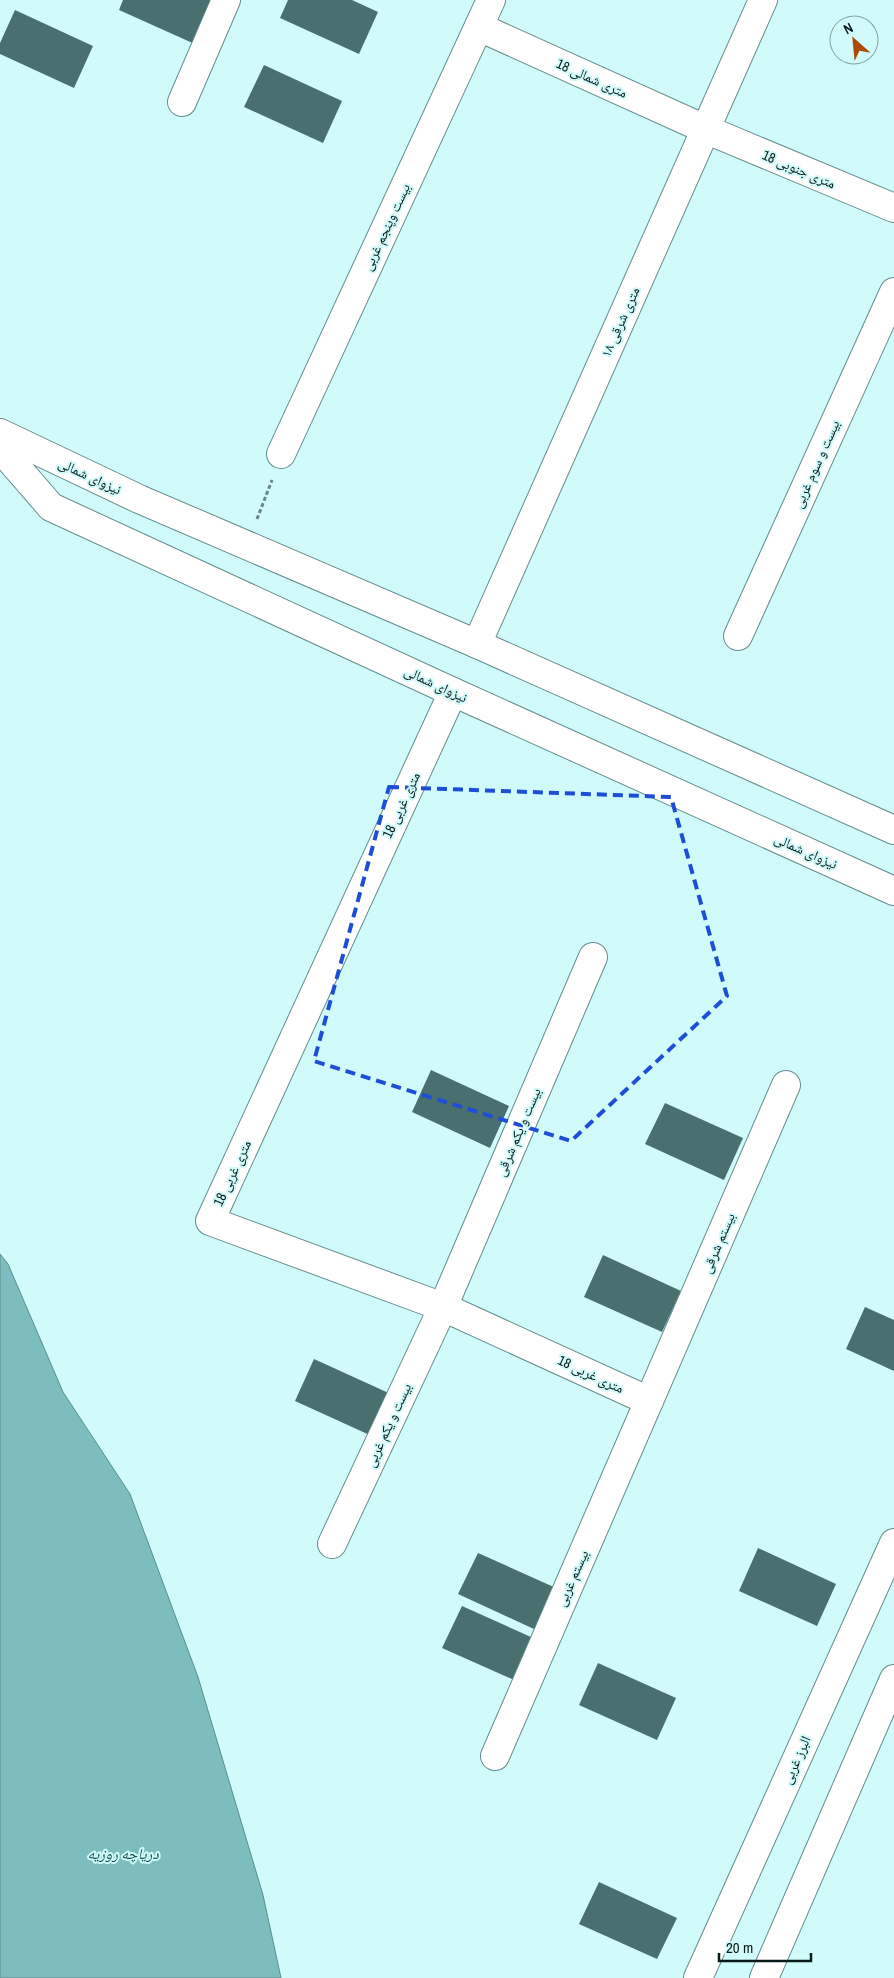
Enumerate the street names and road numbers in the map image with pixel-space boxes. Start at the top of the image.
street label: 18 متری شمالی [554,54,630,102]
street label: 18 متری جنوبی [760,145,838,193]
street label: بیست وپنجم غربی [358,180,415,274]
street label: ۱۸ متری شرقی [597,284,643,360]
street label: بیست و سوم غربی [789,417,844,511]
street label: نیزوای شمالی [56,454,124,498]
street label: نیزوای شمالی [402,662,470,706]
street label: 18 متری غربی [378,769,424,841]
street label: نیزوای شمالی [772,829,841,873]
street label: بیست و یکم شرقی [491,1085,546,1180]
street label: 18 متری غربی [209,1137,255,1209]
street label: بیستم شرقی [697,1210,740,1276]
street label: 18 متری غربی [555,1351,627,1397]
street label: بیست و یکم غربی [361,1380,416,1470]
street label: بیستم غربی [552,1547,593,1609]
street label: البرز غربی [777,1733,815,1787]

